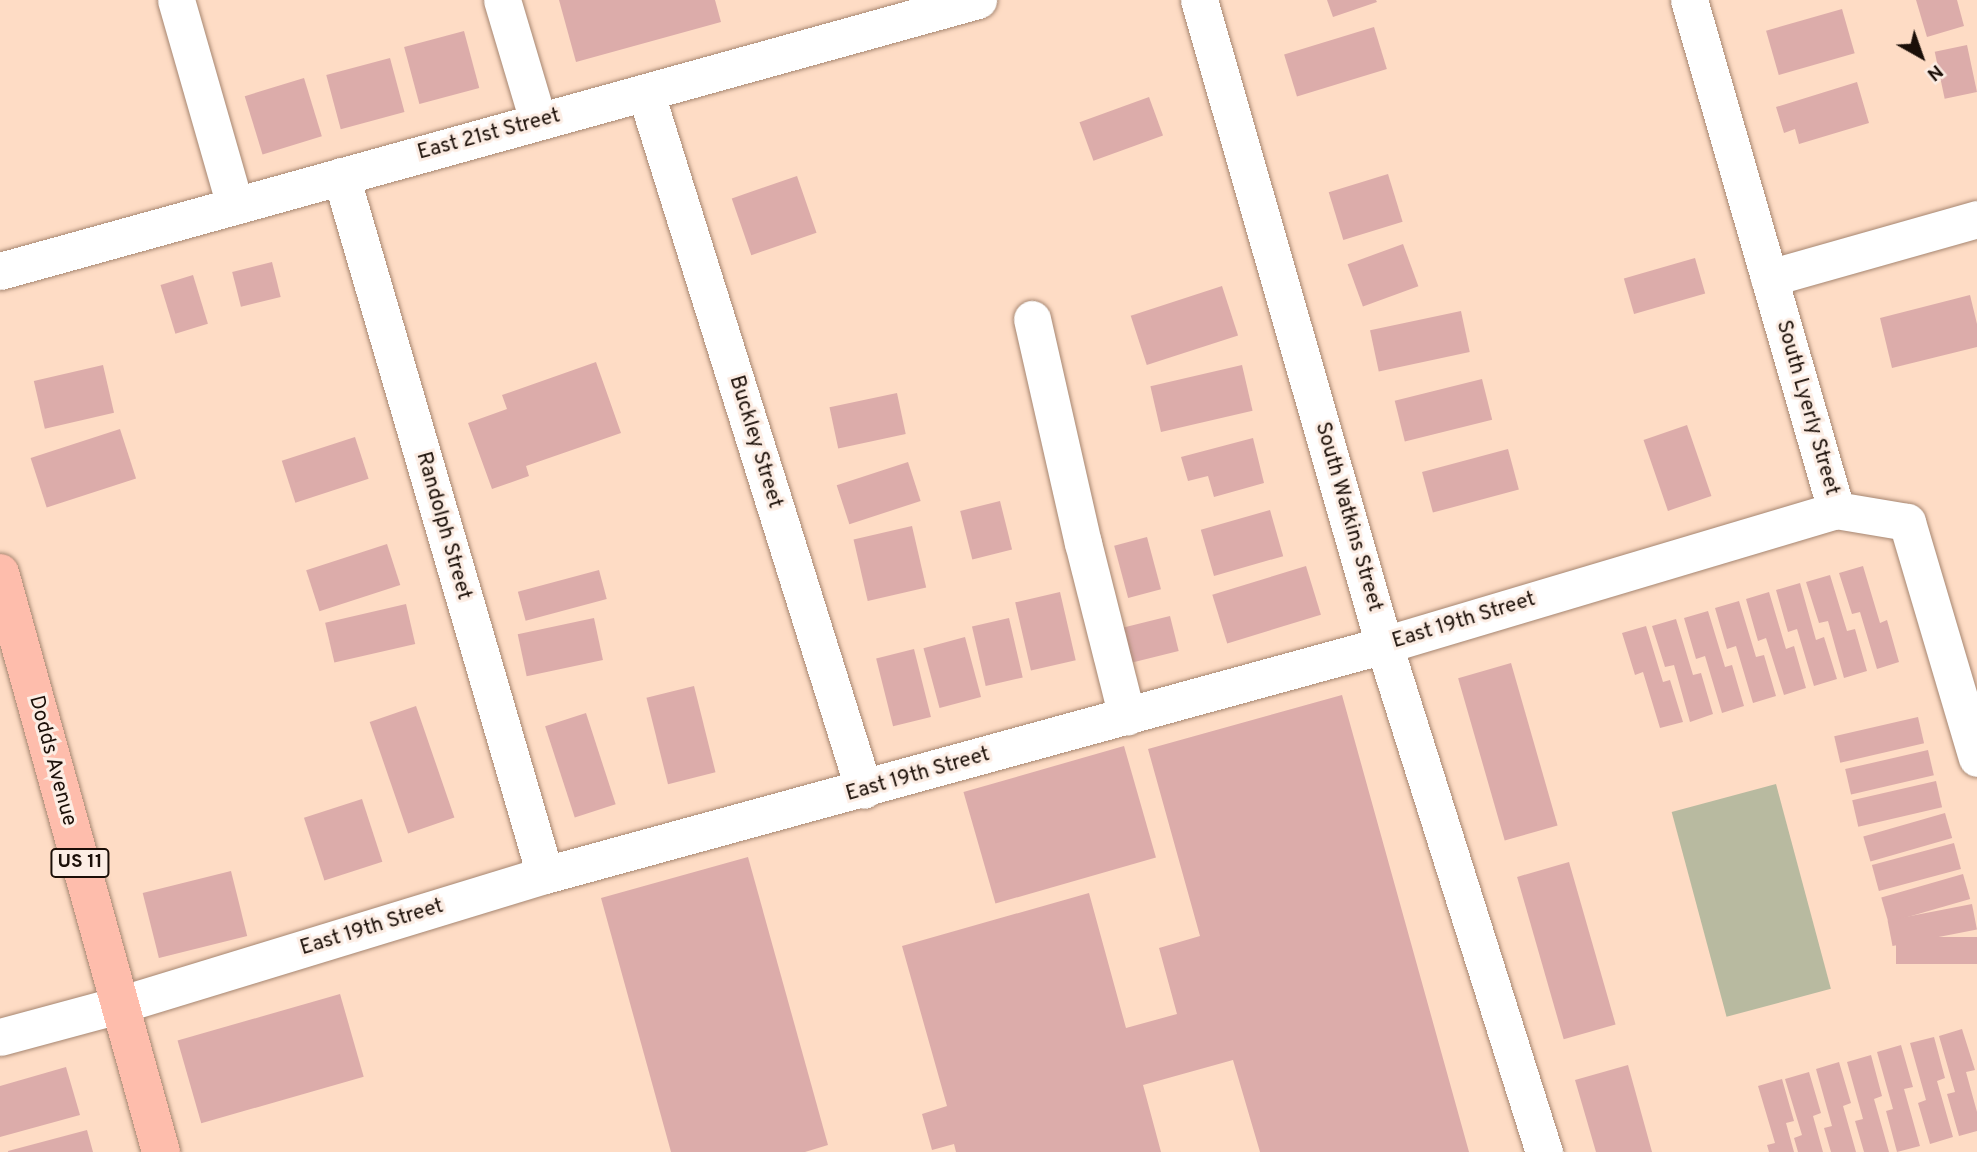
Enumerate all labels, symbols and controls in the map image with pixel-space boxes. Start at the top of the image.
north arrow [1886,21,1956,91]
text: N [1922,59,1947,86]
street label: East 21st Street [415,104,563,166]
street label: South Lyerly Street [1770,318,1844,498]
street label: Buckley Street [723,373,787,511]
street label: South Watkins Street [1309,419,1387,615]
street label: Randolph Street [410,449,476,603]
street label: East 19th Street [1389,587,1539,655]
street label: Dodds Avenue [22,693,82,829]
street label: East 19th Street [843,742,993,808]
road number: US 11 [50,848,110,878]
street label: East 19th Street [297,894,447,962]

